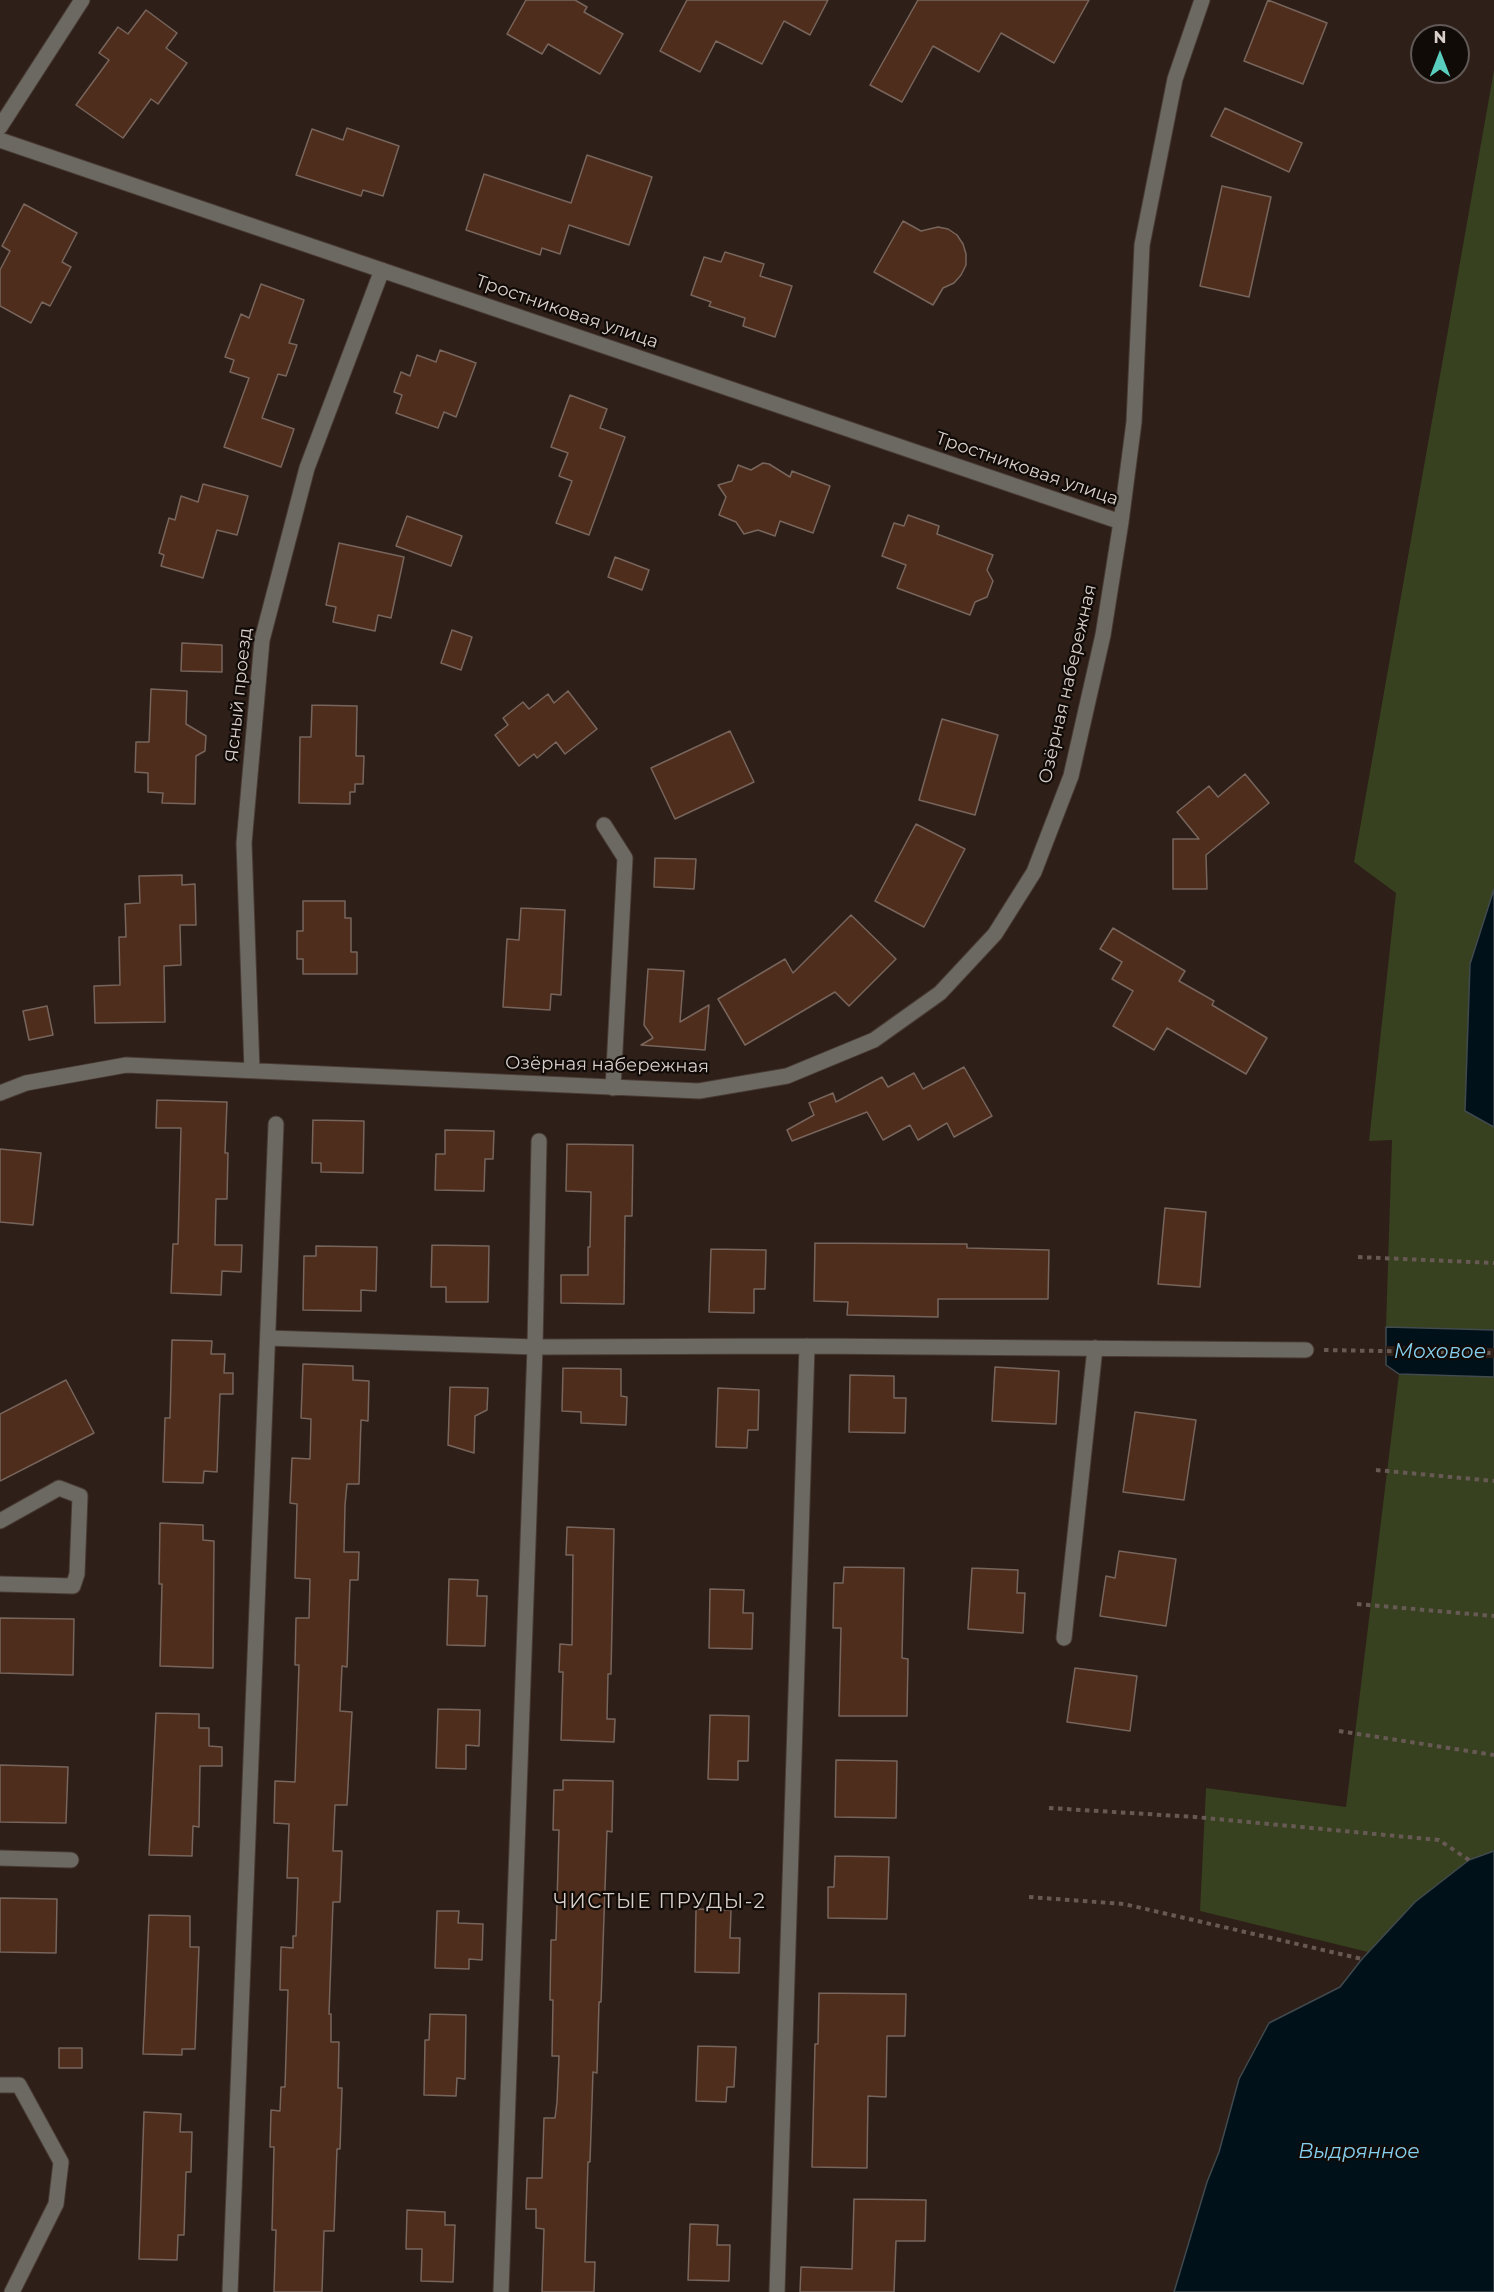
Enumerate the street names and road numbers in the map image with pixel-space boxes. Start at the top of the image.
street label: Тростниковая улица [473,271,661,353]
street label: Тростниковая улица [933,428,1121,510]
street label: Озёрная набережная [1035,582,1101,786]
street label: Ясный проезд [221,627,257,763]
street label: Озёрная набережная [505,1052,709,1078]

